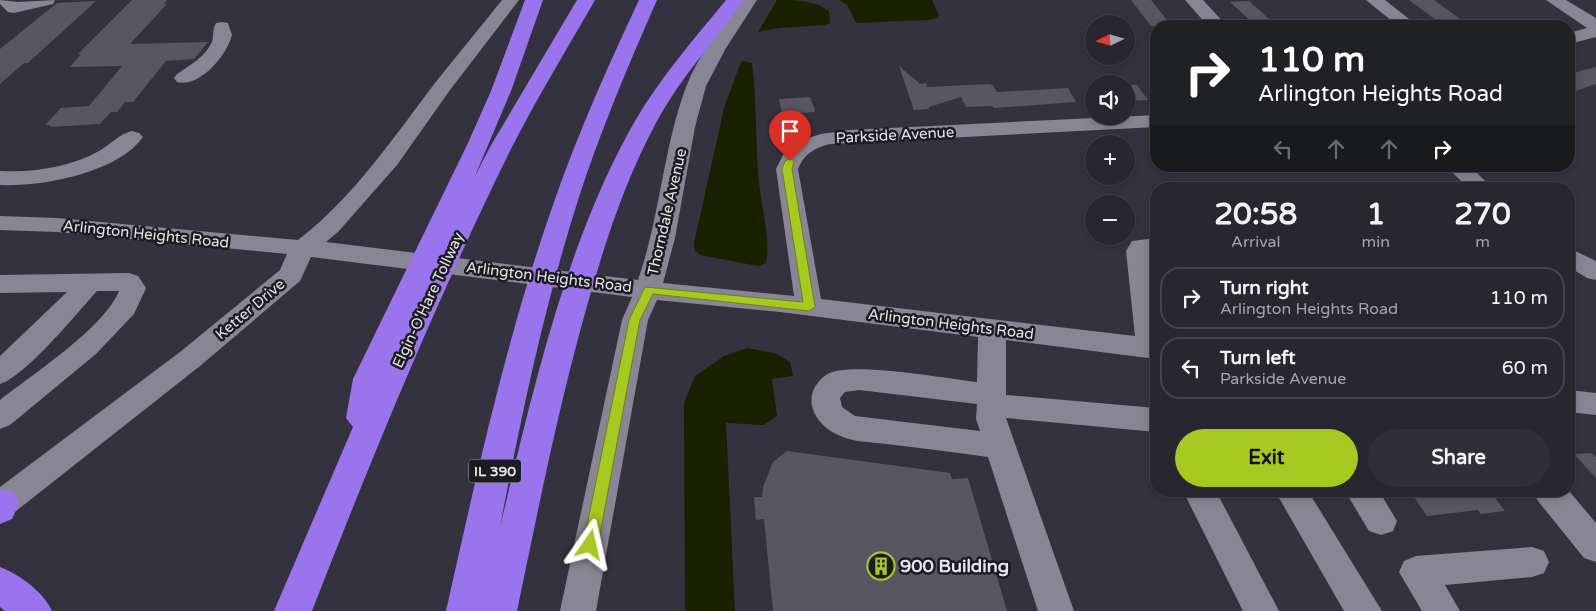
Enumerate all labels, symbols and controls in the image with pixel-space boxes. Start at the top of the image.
north arrow [1085,15,1135,65]
map controls [1085,15,1135,245]
text: 110 m [1258,39,1365,81]
icon: right [1175,40,1240,105]
button: sound [1085,75,1135,125]
text: Arlington Heights Road [1258,81,1503,107]
pin [769,110,811,161]
icon: arrive [776,117,804,145]
street label: Parkside Avenue [835,123,955,147]
button: + [1085,135,1135,185]
icon: left [1269,135,1297,163]
icon: ahead [1322,135,1350,163]
icon: ahead [1375,135,1403,163]
icon: right [1428,135,1456,163]
street label: Thorndale Avenue [644,147,690,277]
button: − [1085,195,1135,245]
text: 20:58 [1214,196,1297,233]
text: 1 [1366,196,1385,233]
text: 270 [1454,196,1511,233]
street label: Arlington Heights Road [62,216,230,252]
street label: Elgin-O'Hare Tollway [389,229,467,371]
text: Arrival [1231,232,1281,252]
text: min [1362,232,1390,252]
text: m [1475,232,1490,252]
street label: Arlington Heights Road [465,258,633,296]
street label: Ketter Drive [212,275,288,343]
text: Turn right [1220,277,1308,299]
icon: right [1177,284,1205,312]
text: 110 m [1490,287,1548,309]
text: Arlington Heights Road [1220,299,1398,319]
street label: Arlington Heights Road [867,305,1035,343]
text: Turn left [1220,347,1296,369]
icon: left [1177,354,1205,382]
text: 60 m [1502,357,1548,379]
text: Parkside Avenue [1220,369,1346,389]
button: Exit [1175,429,1358,487]
button: Share [1368,429,1550,487]
road number: IL 390 [469,460,521,482]
position arrow [563,518,615,570]
building icon: 900 Building [866,551,896,581]
place label: 900 Building [900,555,1009,577]

